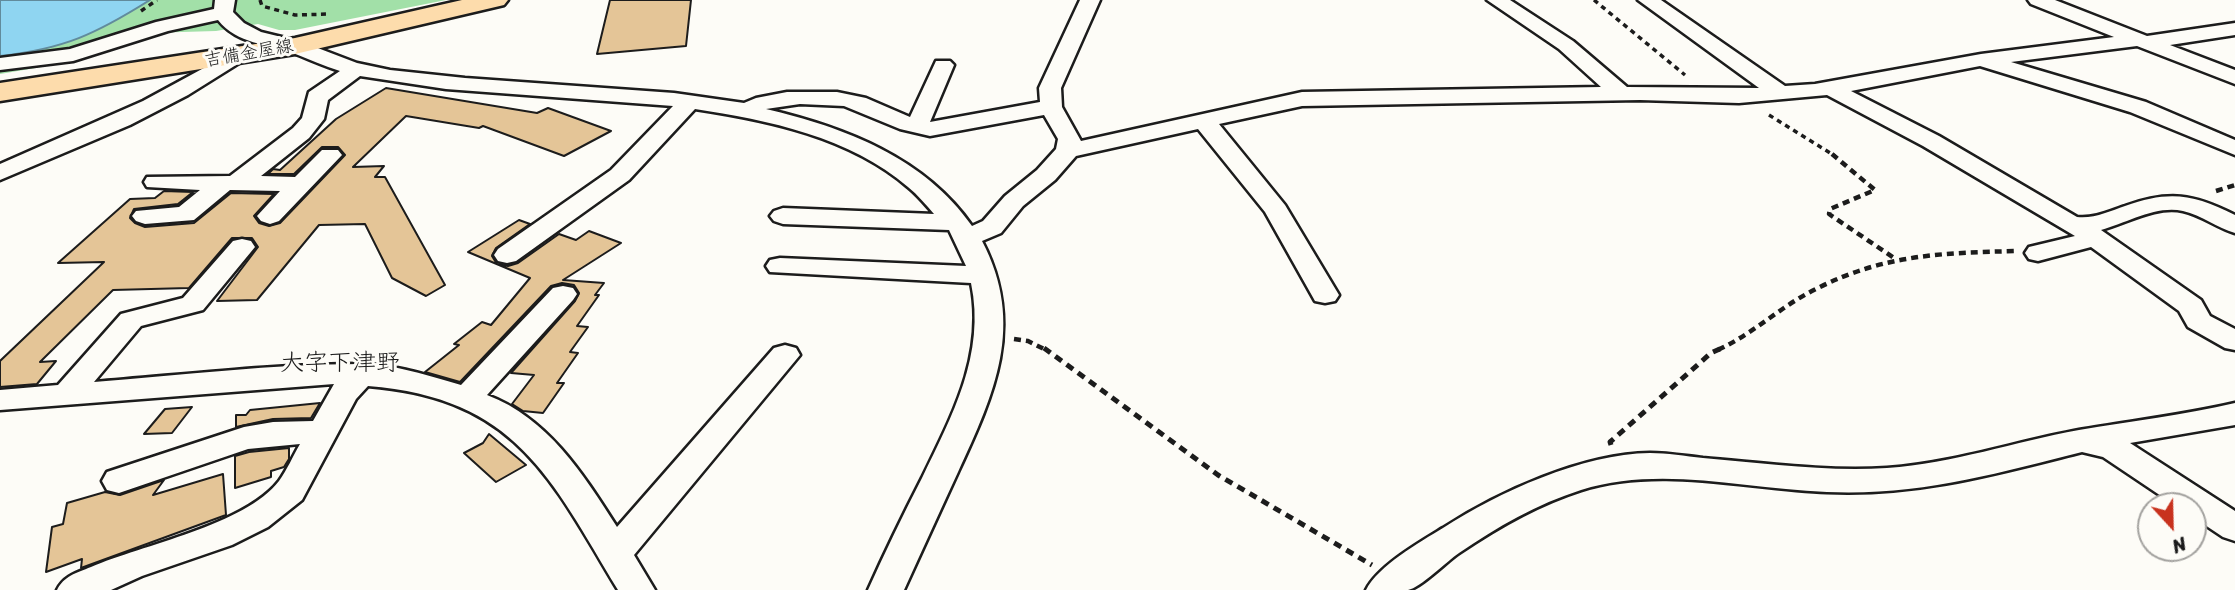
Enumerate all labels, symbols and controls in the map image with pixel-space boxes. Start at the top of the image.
street label: 吉備金屋線 [203,36,295,72]
district label: 大字下津野 [280,350,400,378]
north arrow [2137,492,2207,562]
text: N [2167,527,2192,563]

